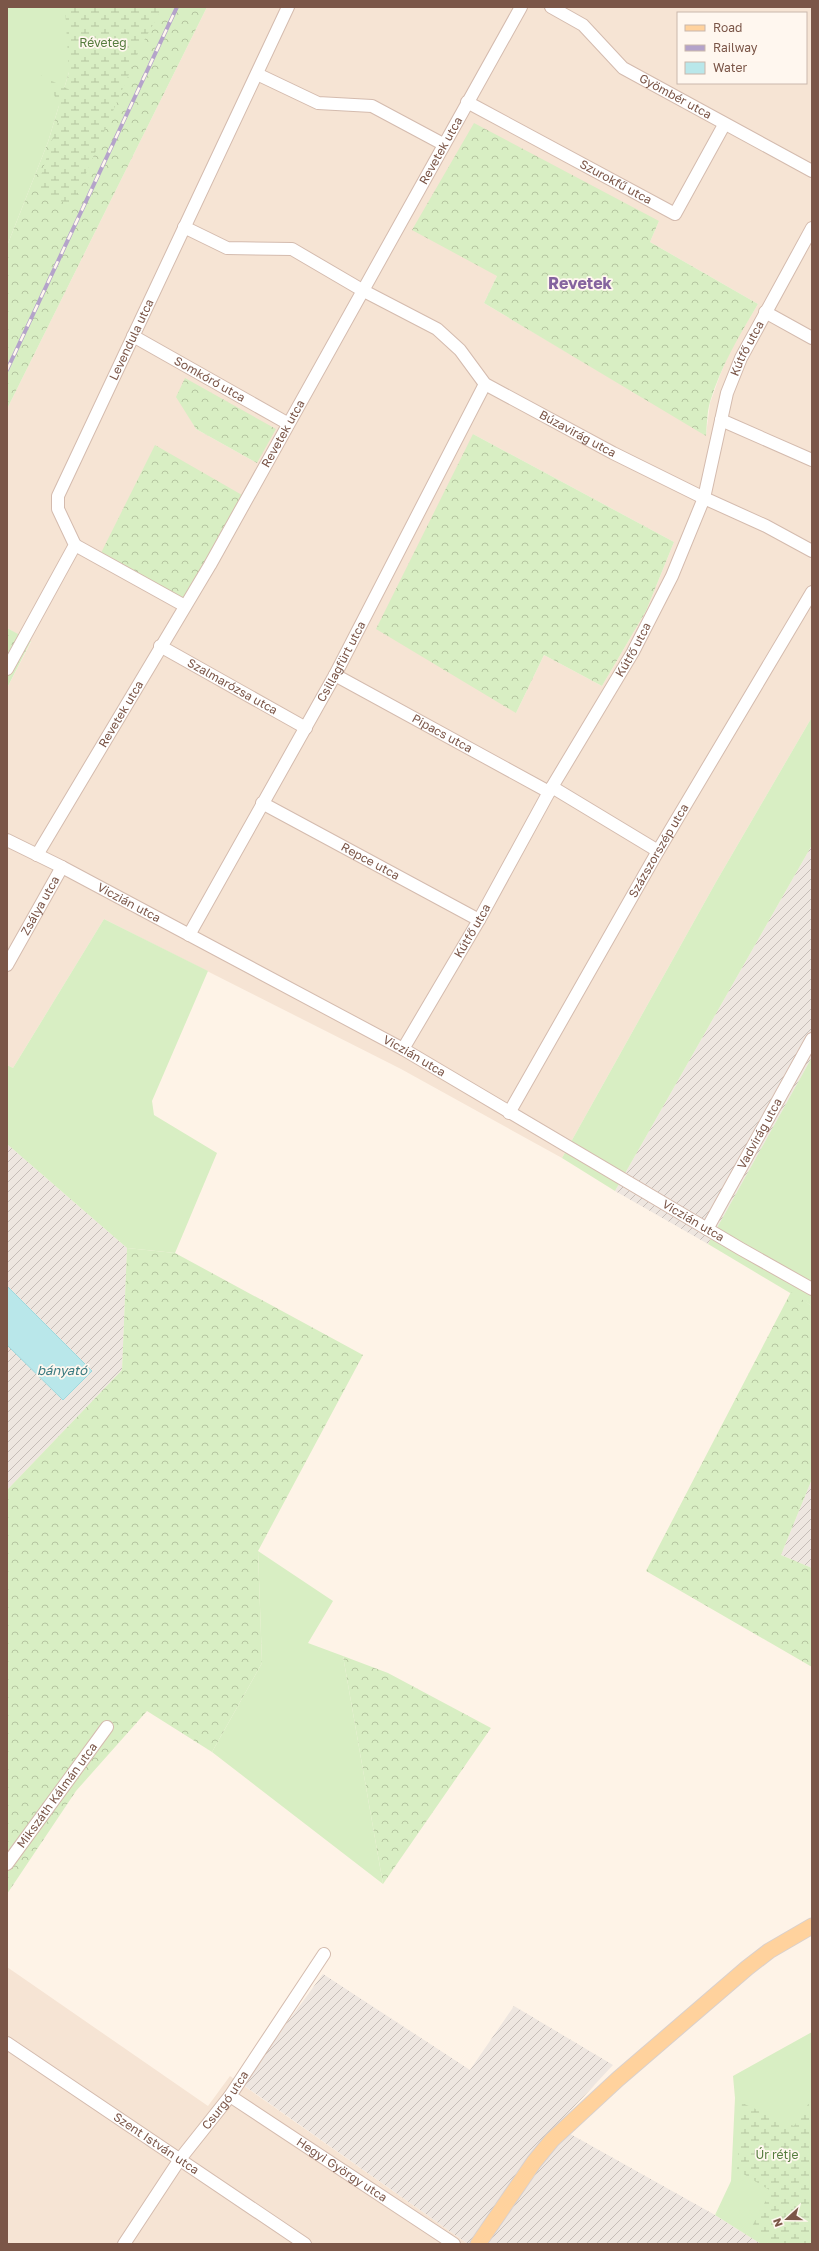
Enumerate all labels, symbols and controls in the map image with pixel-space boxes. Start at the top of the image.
legend [677,12,807,84]
text: Road [713,20,742,35]
park label: Réveteg [79,35,127,50]
text: Railway [713,40,758,55]
text: Water [713,60,747,75]
street label: Gyömbér utca [637,70,714,122]
street label: Revetek utca [416,114,465,187]
street label: Szurokfű utca [577,156,655,207]
district label: Revetek [548,273,613,293]
street label: Levendula utca [106,296,157,382]
street label: Kútfő utca [727,318,767,378]
street label: Somkóró utca [172,353,248,405]
street label: Revetek utca [258,397,308,470]
street label: Búzavirág utca [537,407,619,460]
street label: Csillagfürt utca [313,618,368,705]
street label: Kútfő utca [612,620,654,680]
street label: Szalmarózsa utca [185,655,280,718]
street label: Revetek utca [95,678,146,750]
street label: Pipacs utca [409,711,475,756]
street label: Százszorszép utca [625,801,691,900]
street label: Repce utca [339,839,402,883]
street label: Zsálya utca [17,873,62,938]
street label: Viczián utca [95,879,163,925]
street label: Kútfő utca [450,901,493,960]
street label: Viczián utca [381,1032,448,1080]
street label: Vadvirág utca [734,1095,785,1171]
street label: Viczián utca [660,1196,727,1245]
water label: bányató [37,1362,88,1378]
street label: Mikszáth Kálmán utca [13,1739,100,1851]
street label: Csurgó utca [198,2068,252,2132]
street label: Szent István utca [111,2109,202,2177]
street label: Hegyi György utca [294,2134,390,2205]
park label: Úr rétje [756,2147,799,2162]
north arrow [767,2199,807,2239]
text: N [770,2217,785,2229]

